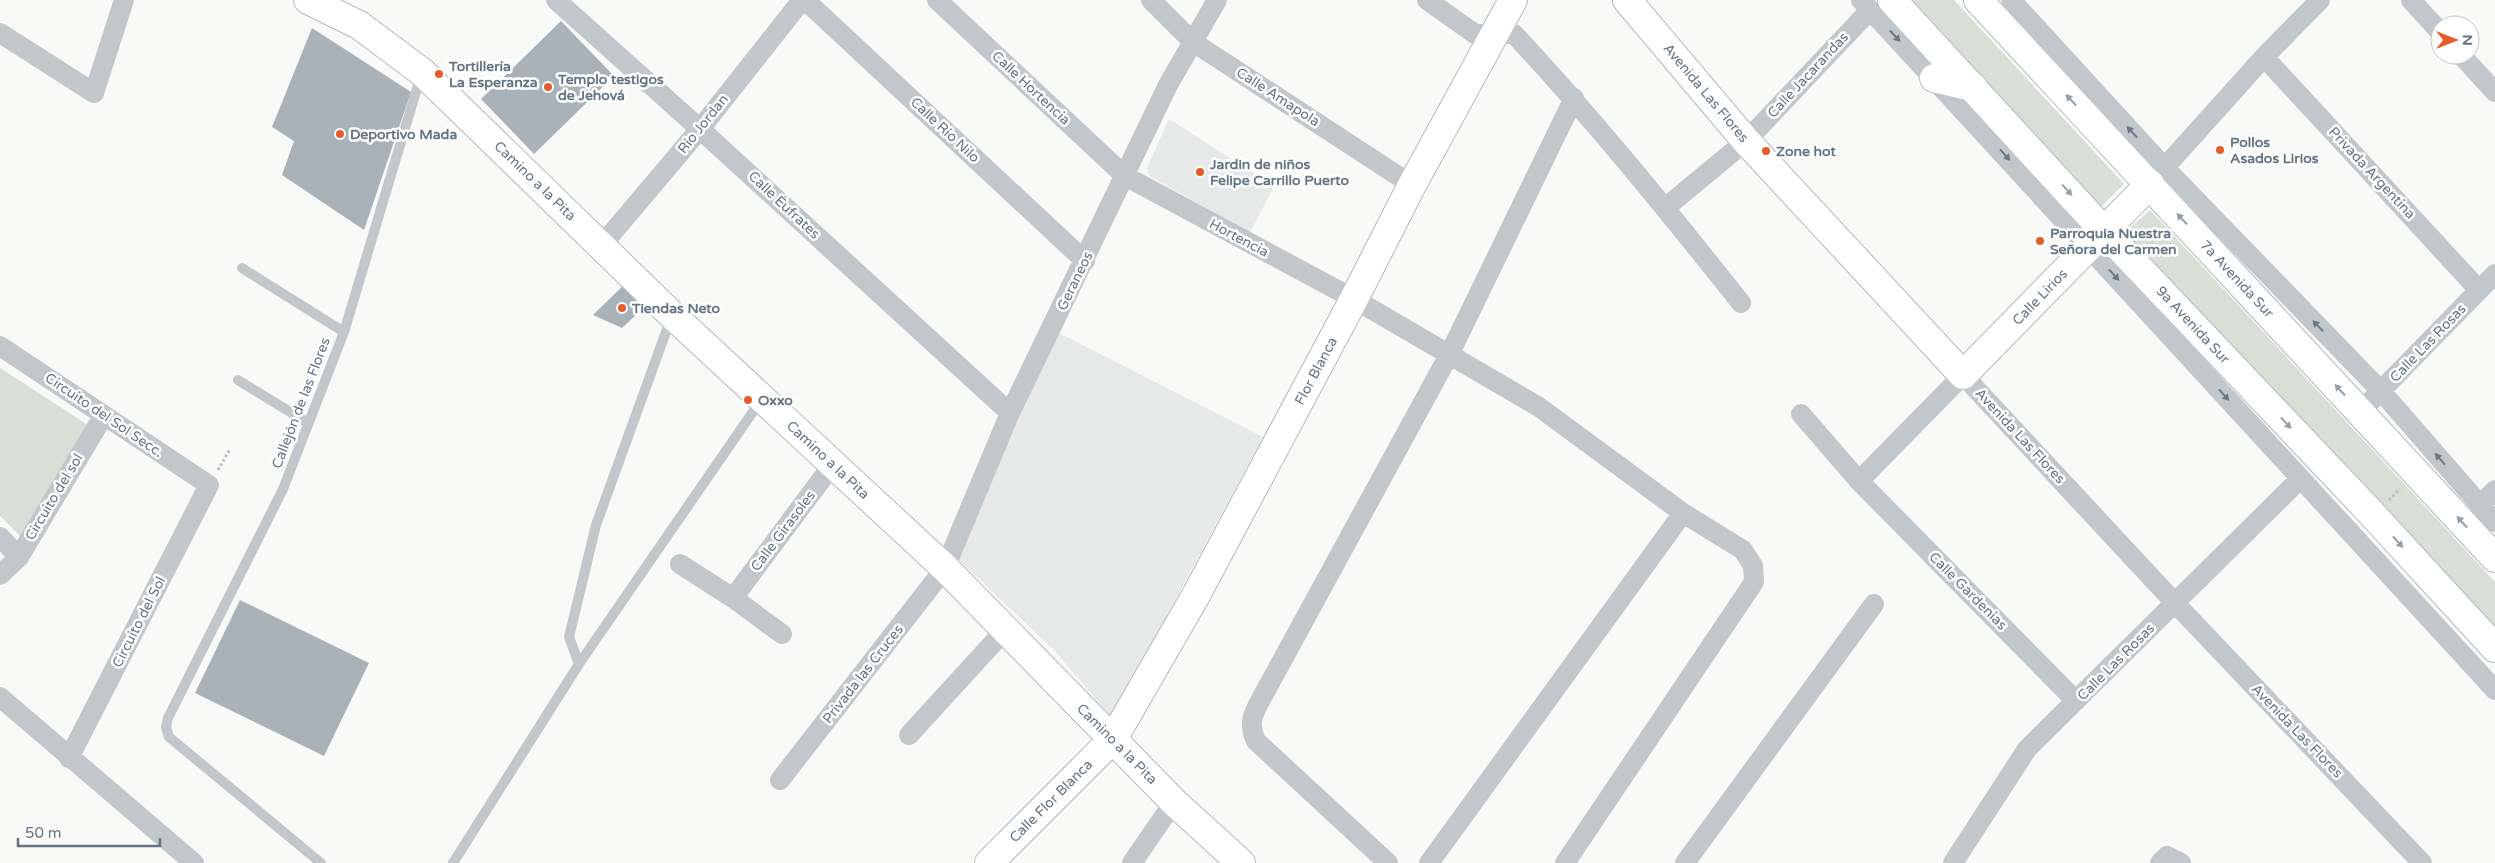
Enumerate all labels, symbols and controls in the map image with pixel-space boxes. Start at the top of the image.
north arrow [2430,15,2480,65]
street label: Calle Jacarandas [1764,28,1852,121]
one-way arrow [1889,29,1900,42]
text: N [2459,34,2476,46]
street label: Avenida Las Flores [1660,40,1753,146]
street label: Calle Hortencia [988,47,1074,129]
place label: Tortillería La Esperanza [448,58,538,91]
street label: Calle Amapola [1233,64,1323,130]
marker: Tortillería La Esperanza [433,68,445,80]
place label: Templo testigos de Jehová [557,71,664,104]
marker: Templo testigos de Jehová [542,81,554,93]
street label: Río Jordan [674,91,732,157]
street label: Calle Río Nilo [907,94,983,166]
one-way arrow [2065,94,2077,106]
street label: Privada Argentina [2325,123,2419,223]
place label: Deportivo Mada [350,126,457,143]
one-way arrow [2126,126,2138,138]
marker: Deportivo Mada [334,128,346,140]
place label: Pollos Asados Lirios [2230,134,2319,167]
street label: Camino a la Pita [491,138,579,224]
place label: Zone hot [1776,143,1837,160]
marker: Pollos Asados Lirios [2214,144,2226,156]
marker: Zone hot [1760,145,1772,157]
one-way arrow [1999,149,2010,162]
place label: Jardin de niños Felipe Carrillo Puerto [1209,156,1350,189]
marker: Jardin de niños Felipe Carrillo Puerto [1194,166,1206,178]
street label: Calle Éufrates [745,168,824,243]
one-way arrow [2061,184,2073,196]
one-way arrow [2176,213,2188,225]
street label: Hortencia [1206,215,1272,261]
place label: Parroquia Nuestra Señora del Carmen [2050,225,2177,258]
marker: Parroquia Nuestra Señora del Carmen [2034,235,2046,247]
street label: 7a Avenida Sur [2197,237,2278,322]
street label: Geraneos [1053,249,1097,313]
street label: Calle Lirios [2009,265,2071,329]
one-way arrow [2108,269,2120,281]
street label: 9a Avenida Sur [2153,283,2234,368]
place label: Tiendas Neto [631,300,721,317]
street label: Calle Las Rosas [2386,300,2470,386]
marker: Tiendas Neto [616,302,628,314]
one-way arrow [2312,320,2324,332]
street label: Flor Blanca [1291,334,1341,408]
street label: Callejón de las Flores [268,335,334,471]
street label: Circuito del Sol Secc. [42,369,166,461]
one-way arrow [2334,384,2346,396]
street label: Avenida Las Flores [1971,385,2069,487]
one-way arrow [2218,389,2230,401]
place label: Oxxo [758,392,793,409]
marker: Oxxo [742,394,754,406]
street label: Camino a la Pita [783,417,873,503]
one-way arrow [2280,417,2292,429]
street label: Circuito del sol [22,451,86,543]
one-way arrow [2434,453,2446,465]
street label: Calle Girasoles [747,487,819,575]
one-way arrow [2456,517,2468,529]
one-way arrow [2392,535,2403,548]
street label: Calle Gardenias [1926,549,2011,634]
street label: Circuito del Sol [109,574,169,670]
street label: Calle Las Rosas [2074,620,2158,704]
street label: Privada las Cruces [819,621,907,727]
street label: Avenida Las Flores [2248,680,2346,782]
street label: Camino a la Pita [1073,700,1161,788]
street label: Calle Flor Blanca [1006,756,1096,846]
scale bar [18,816,160,848]
text: 50 m [25,824,62,842]

